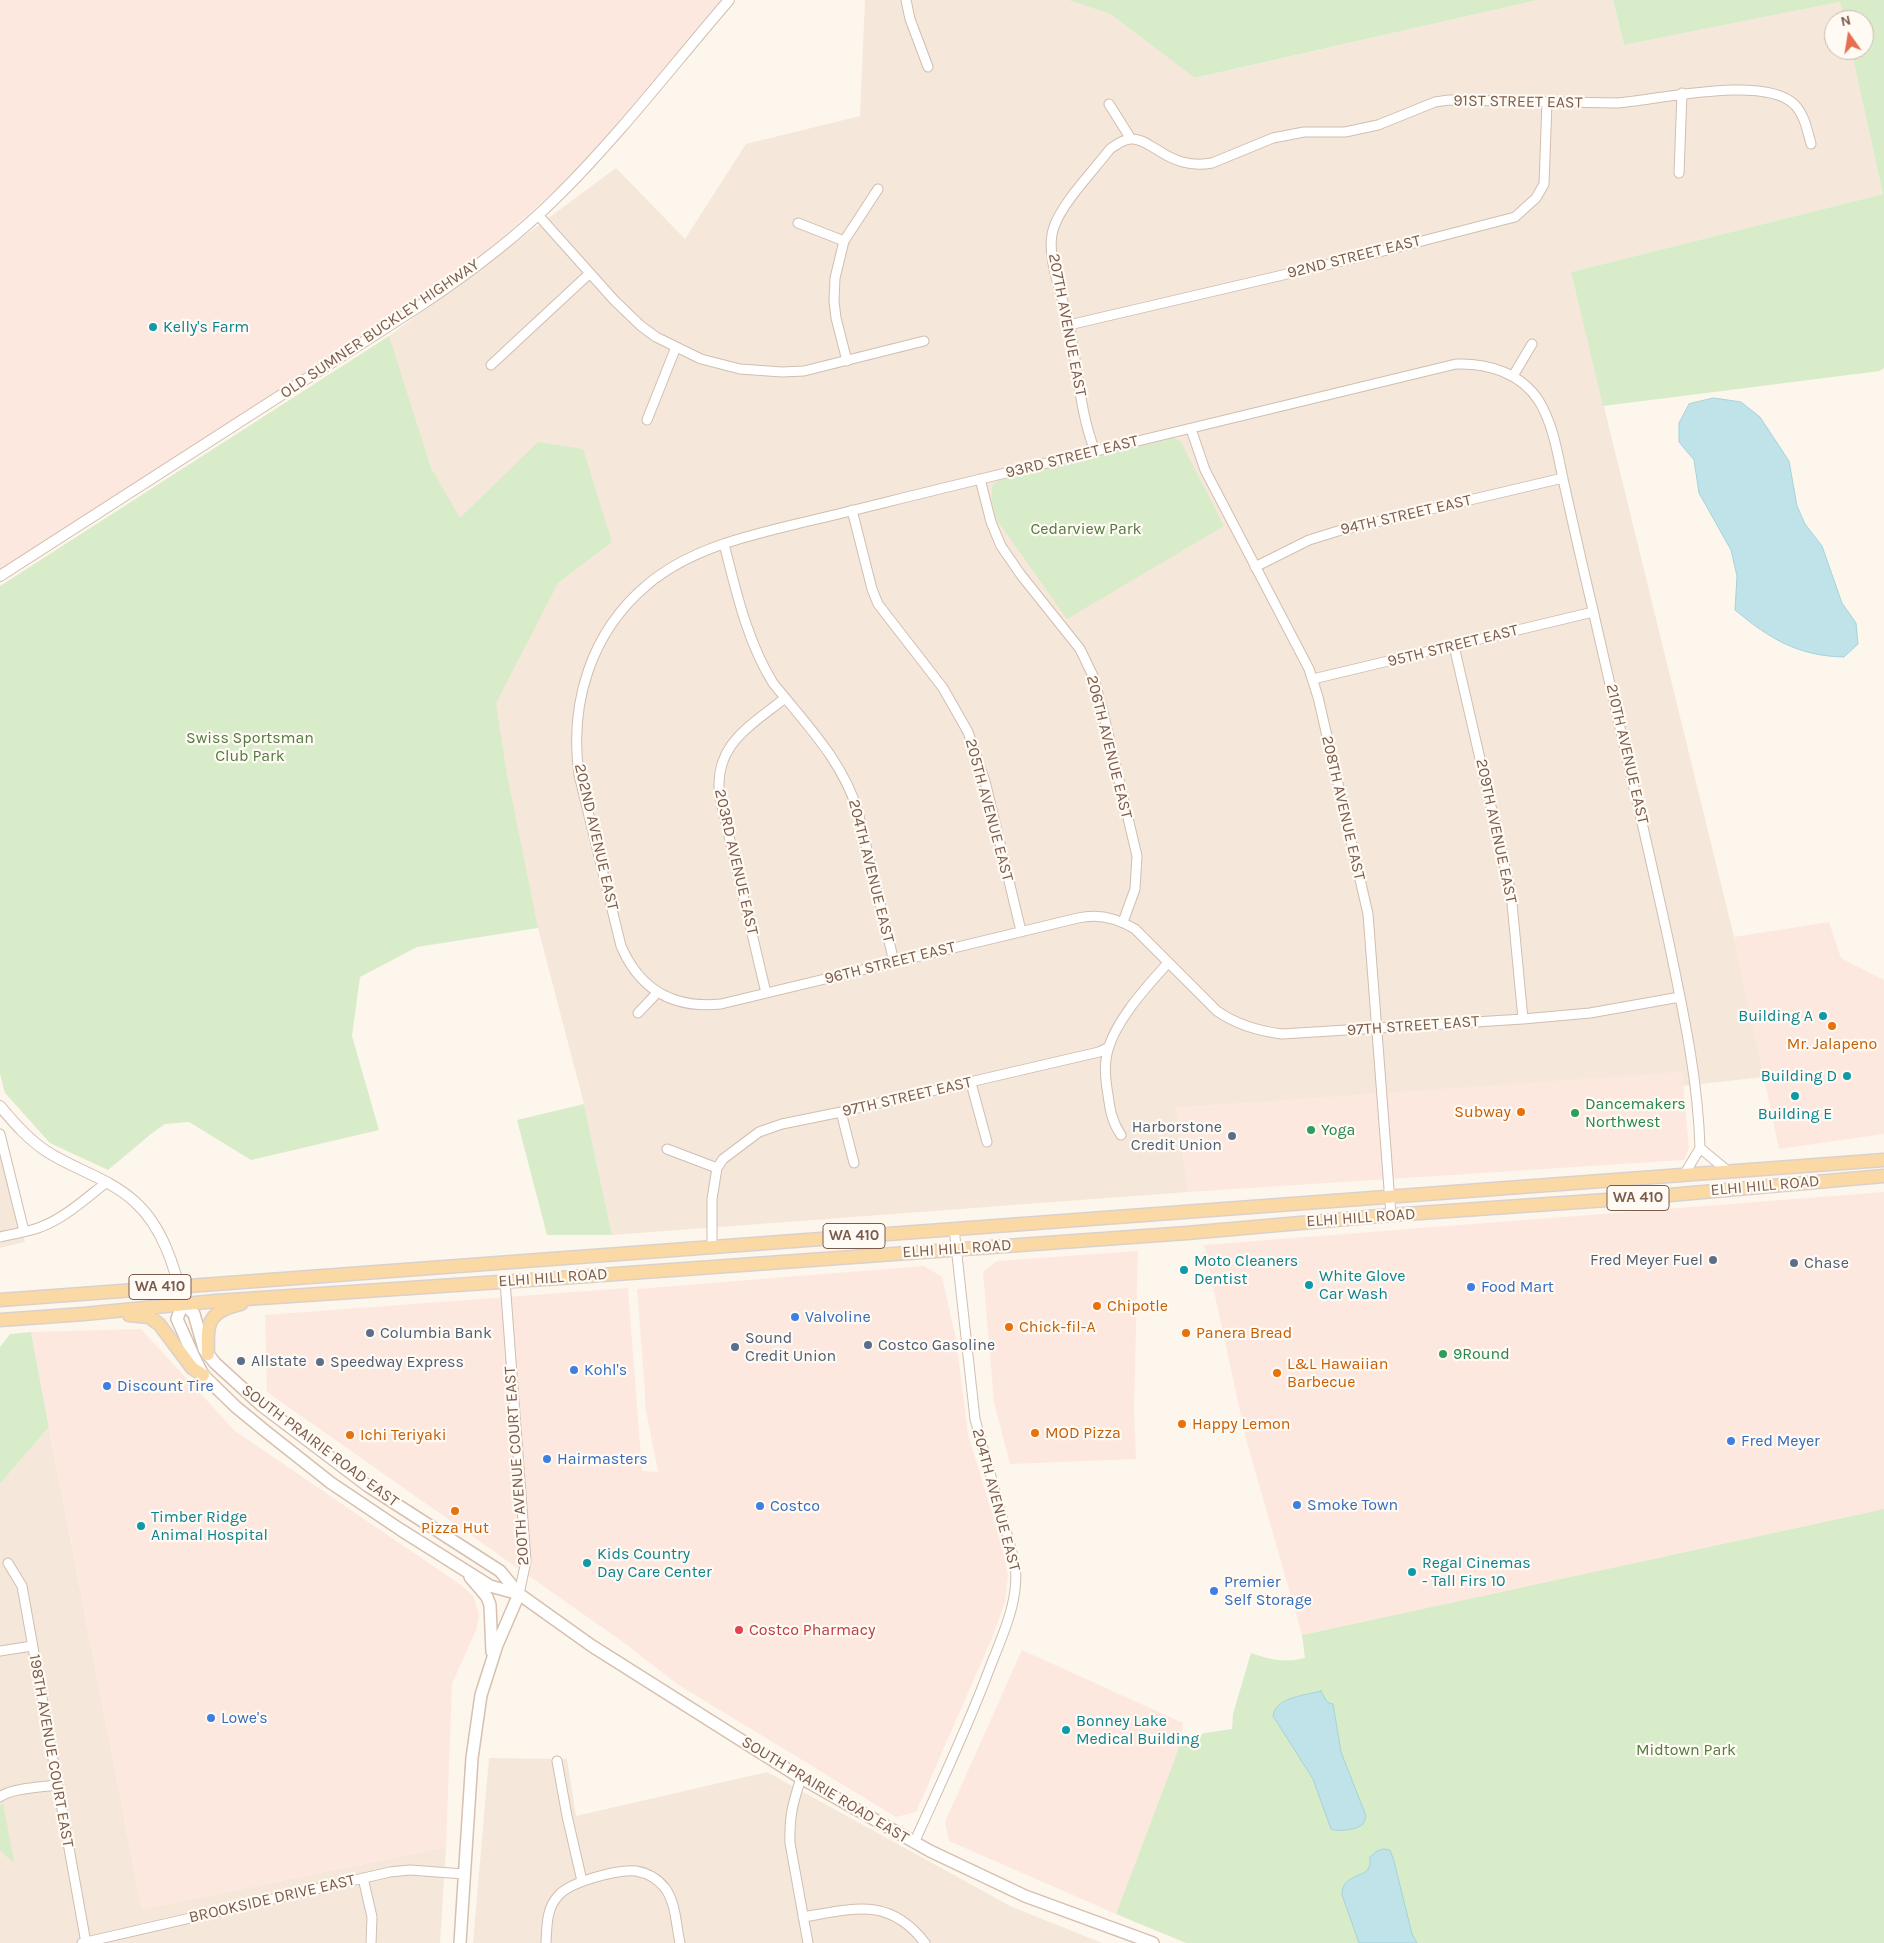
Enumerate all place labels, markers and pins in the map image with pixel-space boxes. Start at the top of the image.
place label: Kelly's Farm [163,317,249,337]
marker: Kelly's Farm [147,321,159,333]
place label: Building A [1738,1006,1813,1026]
marker: Building A [1817,1010,1829,1022]
marker: Mr. Jalapeno [1826,1020,1838,1032]
place label: Mr. Jalapeno [1787,1034,1877,1054]
place label: Building D [1761,1066,1837,1086]
marker: Building D [1841,1070,1853,1082]
marker: Building E [1789,1090,1801,1102]
place label: Dancemakers Northwest [1585,1094,1686,1132]
place label: Subway [1454,1102,1511,1122]
place label: Building E [1758,1104,1832,1124]
marker: Subway [1515,1106,1527,1118]
marker: Dancemakers Northwest [1569,1107,1581,1119]
place label: Harborstone Credit Union [1131,1117,1222,1155]
place label: Yoga [1321,1120,1355,1140]
marker: Yoga [1305,1124,1317,1136]
marker: Harborstone Credit Union [1226,1130,1238,1142]
place label: Fred Meyer Fuel [1590,1250,1703,1270]
place label: Moto Cleaners Dentist [1194,1251,1298,1289]
place label: Chase [1804,1253,1849,1273]
marker: Fred Meyer Fuel [1707,1254,1719,1266]
marker: Chase [1788,1257,1800,1269]
marker: Moto Cleaners Dentist [1178,1264,1190,1276]
place label: White Glove Car Wash [1319,1266,1406,1304]
place label: Food Mart [1481,1277,1554,1297]
marker: White Glove Car Wash [1303,1279,1315,1291]
marker: Food Mart [1465,1281,1477,1293]
place label: Chipotle [1107,1296,1168,1316]
marker: Chipotle [1091,1300,1103,1312]
place label: Valvoline [805,1307,871,1327]
marker: Valvoline [789,1311,801,1323]
place label: Chick-fil-A [1019,1317,1096,1337]
marker: Chick-fil-A [1003,1321,1015,1333]
place label: Columbia Bank [380,1323,492,1343]
place label: Panera Bread [1196,1323,1292,1343]
marker: Columbia Bank [364,1327,376,1339]
marker: Panera Bread [1180,1327,1192,1339]
place label: Sound Credit Union [745,1328,836,1366]
place label: Costco Gasoline [878,1335,995,1355]
marker: Costco Gasoline [862,1339,874,1351]
marker: Sound Credit Union [729,1341,741,1353]
place label: 9Round [1453,1344,1510,1364]
marker: 9Round [1437,1348,1449,1360]
place label: Allstate [251,1351,307,1371]
place label: Speedway Express [330,1352,464,1372]
place label: L&L Hawaiian Barbecue [1287,1354,1388,1392]
marker: Allstate [235,1355,247,1367]
marker: Speedway Express [314,1356,326,1368]
place label: Kohl's [584,1360,627,1380]
marker: Kohl's [568,1364,580,1376]
marker: L&L Hawaiian Barbecue [1271,1367,1283,1379]
place label: Discount Tire [117,1376,214,1396]
marker: Discount Tire [101,1380,113,1392]
place label: Happy Lemon [1192,1414,1291,1434]
marker: Happy Lemon [1176,1418,1188,1430]
place label: MOD Pizza [1045,1423,1121,1443]
place label: Ichi Teriyaki [360,1425,447,1445]
marker: MOD Pizza [1029,1427,1041,1439]
marker: Ichi Teriyaki [344,1429,356,1441]
place label: Fred Meyer [1741,1431,1820,1451]
marker: Fred Meyer [1725,1435,1737,1447]
place label: Hairmasters [557,1449,648,1469]
marker: Hairmasters [541,1453,553,1465]
place label: Smoke Town [1307,1495,1398,1515]
place label: Costco [770,1496,820,1516]
marker: Smoke Town [1291,1499,1303,1511]
marker: Costco [754,1500,766,1512]
marker: Pizza Hut [449,1505,461,1517]
place label: Timber Ridge Animal Hospital [151,1507,268,1545]
place label: Pizza Hut [421,1518,489,1538]
marker: Timber Ridge Animal Hospital [135,1520,147,1532]
place label: Kids Country Day Care Center [597,1544,712,1582]
place label: Regal Cinemas - Tall Firs 10 [1422,1553,1531,1591]
marker: Kids Country Day Care Center [581,1557,593,1569]
marker: Regal Cinemas - Tall Firs 10 [1406,1566,1418,1578]
place label: Premier Self Storage [1224,1572,1312,1610]
marker: Premier Self Storage [1208,1585,1220,1597]
place label: Costco Pharmacy [749,1620,875,1640]
marker: Costco Pharmacy [733,1624,745,1636]
place label: Lowe's [221,1708,268,1728]
place label: Bonney Lake Medical Building [1076,1711,1199,1749]
marker: Lowe's [205,1712,217,1724]
marker: Bonney Lake Medical Building [1060,1724,1072,1736]

